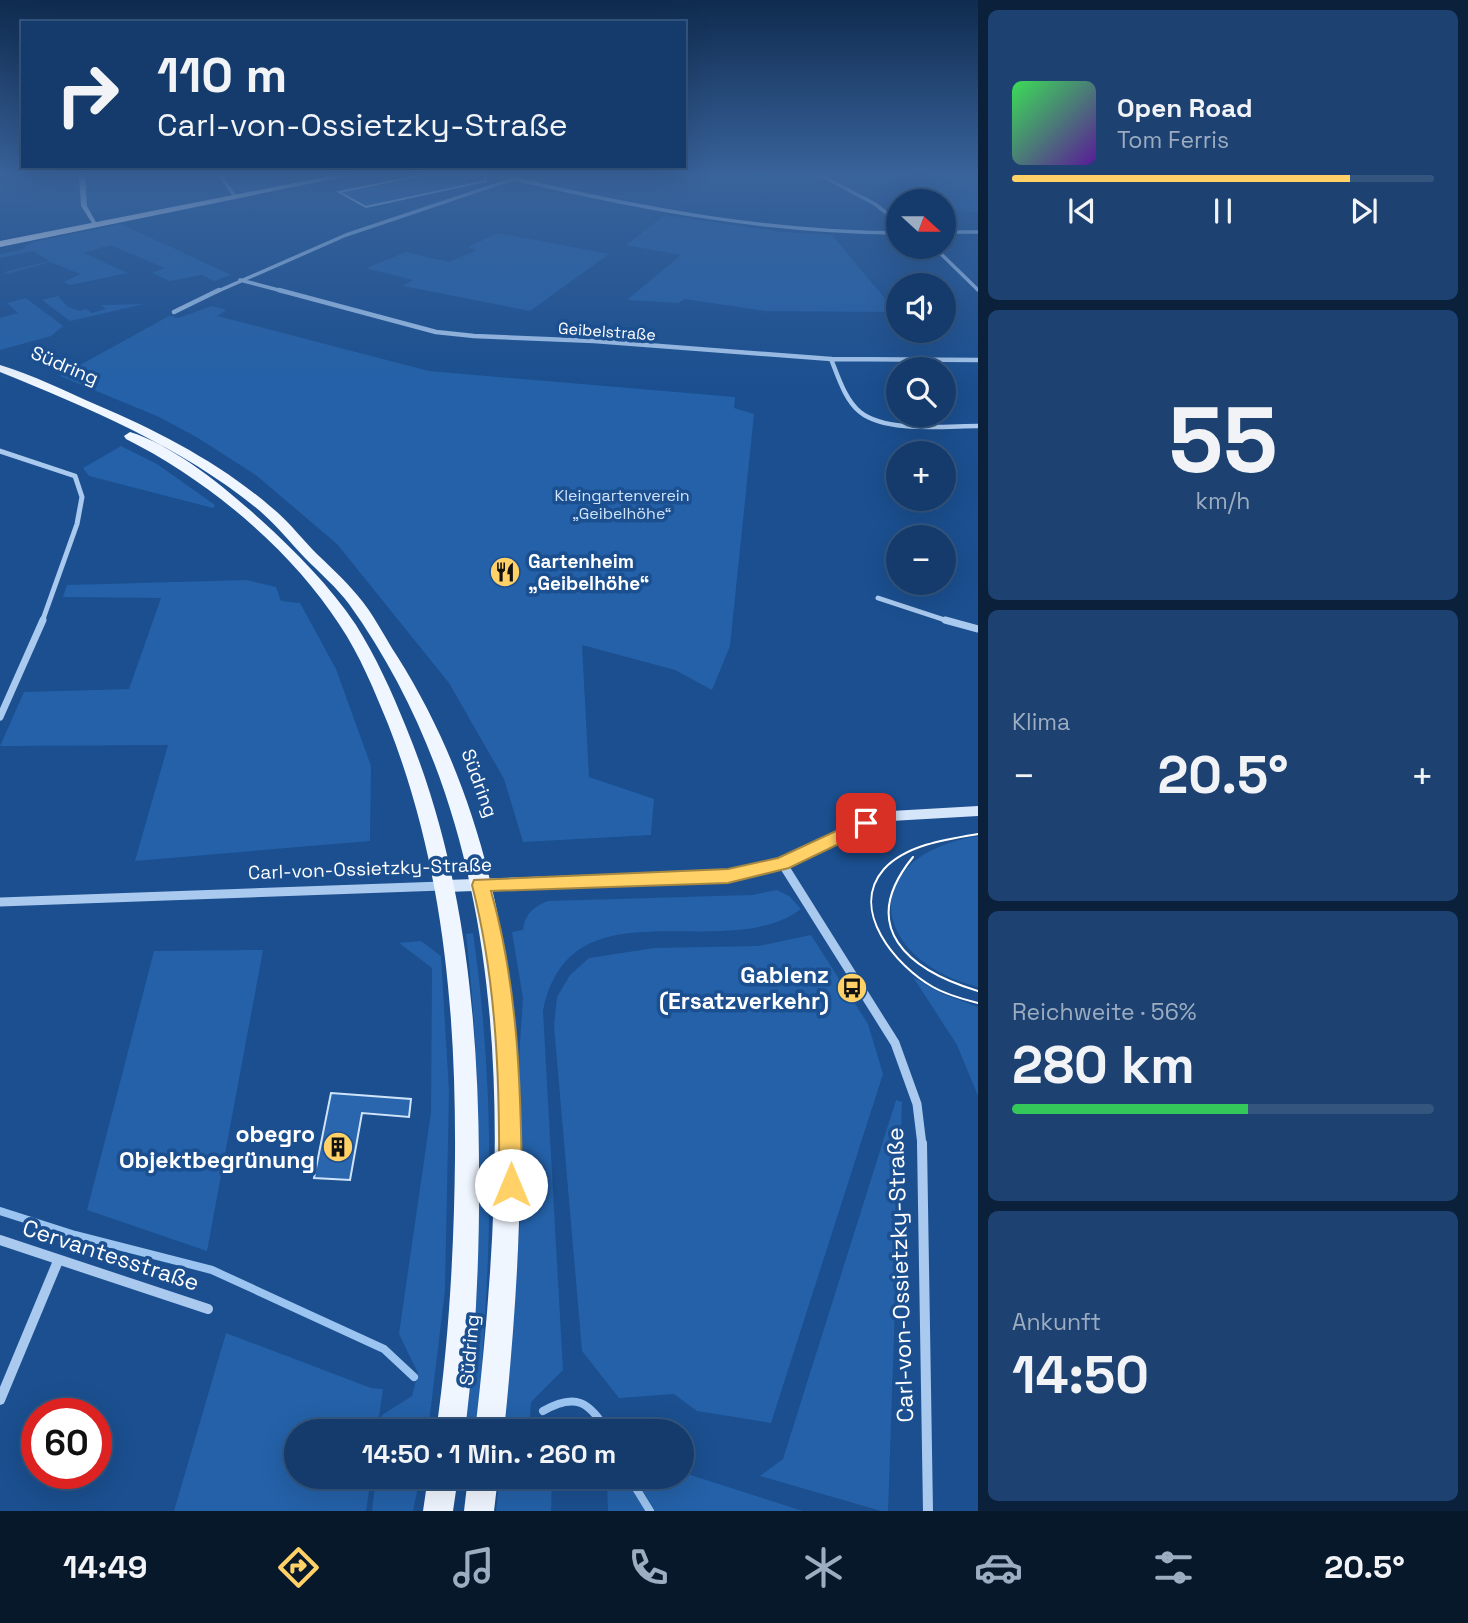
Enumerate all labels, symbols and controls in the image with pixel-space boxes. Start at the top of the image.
text: 110 m [157,44,287,106]
icon: right [42,49,133,140]
text: Open Road [1117,91,1253,125]
text: Carl-von-Ossietzky-Straße [157,105,568,145]
text: Tom Ferris [1117,125,1229,155]
north arrow [886,189,956,259]
map controls [886,189,956,595]
icon: previous [1063,192,1101,230]
icon: pause [1204,192,1242,230]
icon: next [1345,192,1383,230]
button: sound [886,273,956,343]
street label: Geibelstraße [557,318,656,345]
street label: Südring [27,340,102,391]
button: search [886,357,956,427]
text: 55 [1168,382,1278,499]
button: + [886,441,956,511]
park label: Kleingartenverein „Geibelhöhe“ [554,485,690,524]
text: km/h [1196,486,1250,516]
button: − [886,525,956,595]
place label: Gartenheim „Geibelhöhe“ [528,549,649,596]
restaurant icon: Gartenheim „Geibelhöhe“ [488,555,522,589]
text: Klima [1012,707,1070,737]
text: 20.5° [1157,742,1289,808]
street label: Südring [456,745,503,821]
text: − [1012,752,1036,800]
text: + [1410,752,1434,800]
pin [836,793,896,853]
icon: arrive [847,804,885,842]
street label: Carl-von-Ossietzky-Straße [248,852,492,885]
place label: Gablenz (Ersatzverkehr) [659,960,829,1016]
bus stop icon: Gablenz (Ersatzverkehr) [835,971,869,1005]
text: Reichweite · 56% [1012,997,1196,1027]
text: 280 km [1012,1032,1195,1098]
place label: obegro Objektbegrünung [119,1119,315,1175]
street label: Carl-von-Ossietzky-Straße [880,1127,920,1423]
building icon: obegro Objektbegrünung [321,1130,355,1164]
position arrow [474,1148,548,1222]
street label: Cervantesstraße [19,1212,203,1298]
text: Ankunft [1012,1307,1101,1337]
street label: Südring [454,1313,485,1387]
text: 14:50 [1012,1342,1149,1408]
speed limit sign: 60 [21,1398,112,1489]
text: 14:50 · 1 Min. · 260 m [362,1437,616,1471]
icon: directions [274,1543,323,1592]
icon: music [449,1543,498,1592]
icon: phone [624,1543,673,1592]
icon: climate [799,1543,848,1592]
icon: car [974,1543,1023,1592]
icon: filters [1149,1543,1198,1592]
text: 14:49 [63,1547,148,1587]
text: 20.5° [1324,1547,1405,1587]

